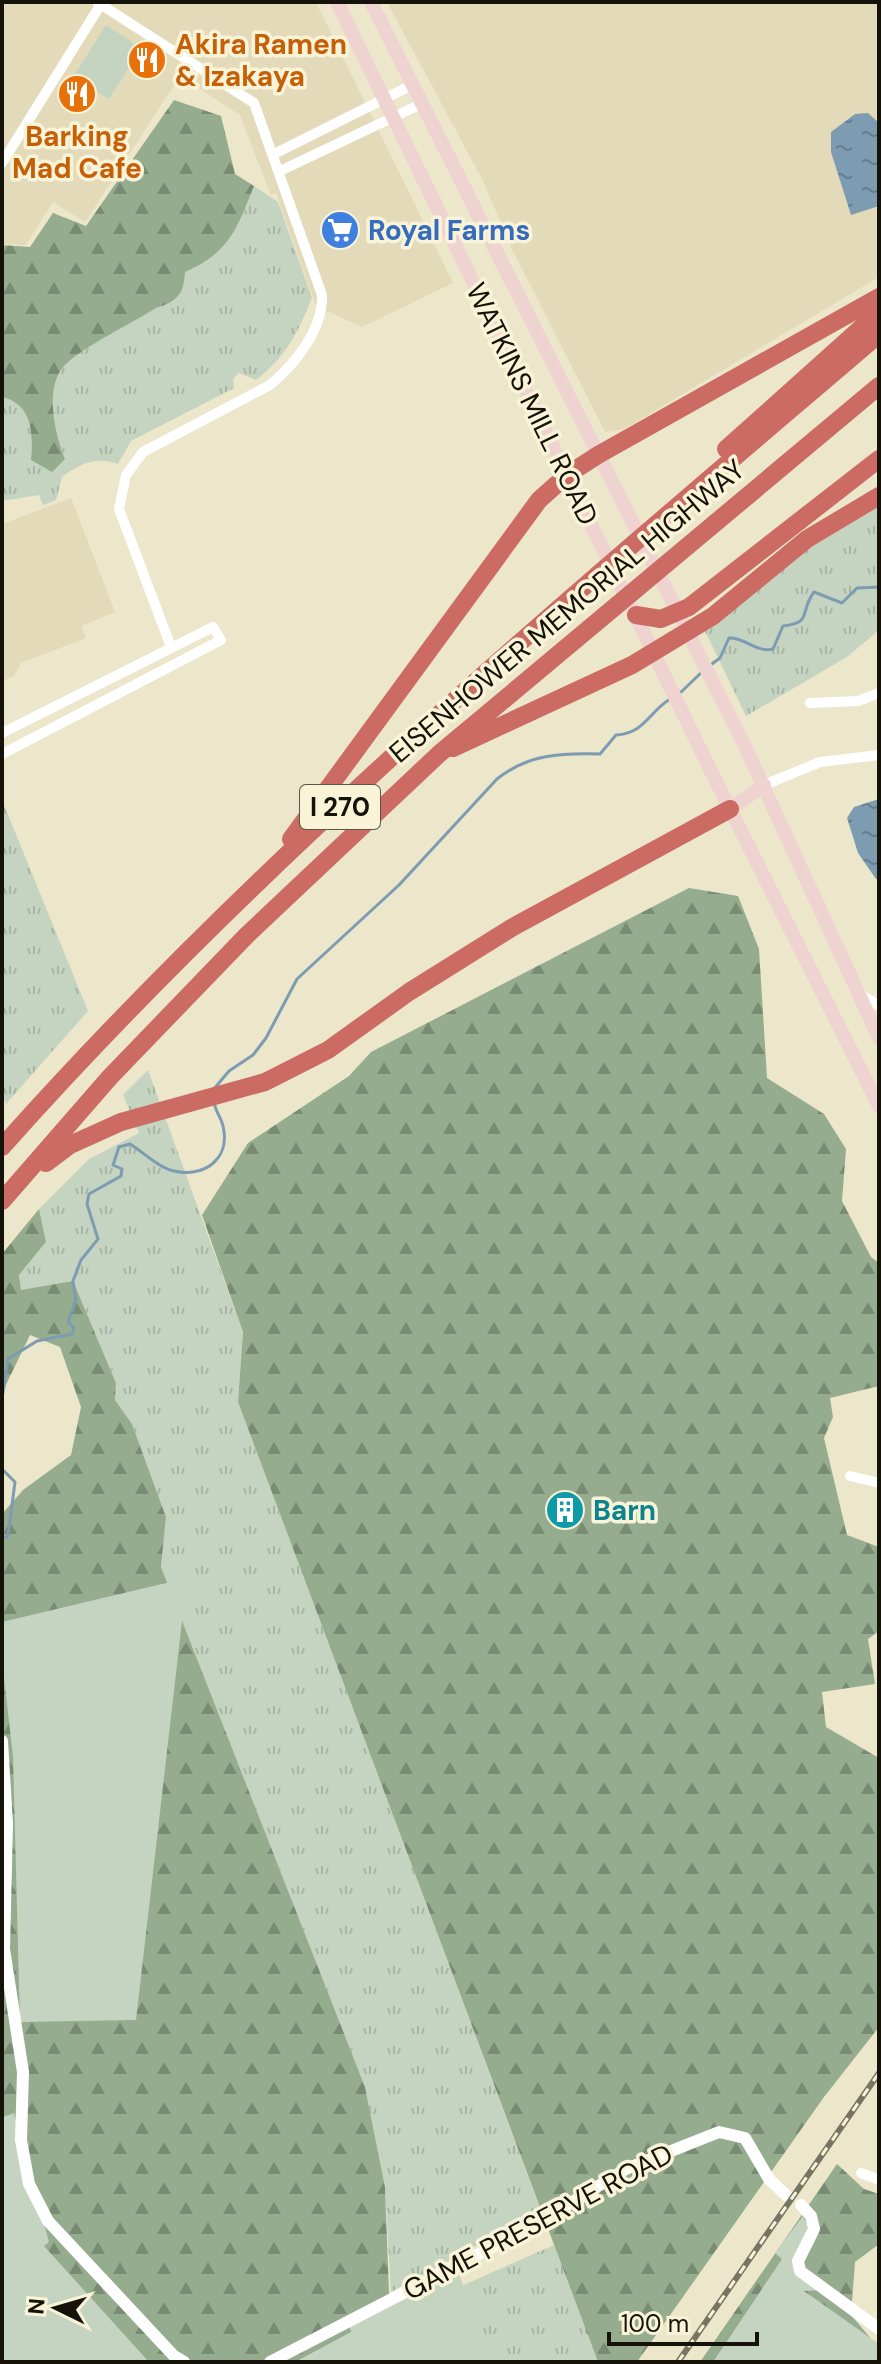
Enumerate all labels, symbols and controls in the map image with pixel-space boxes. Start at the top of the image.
place label: Akira Ramen & Izakaya [175,26,347,95]
restaurant icon: Akira Ramen & Izakaya [126,39,168,81]
restaurant icon: Barking Mad Cafe [56,73,98,115]
place label: Barking Mad Cafe [12,118,142,187]
supermarket icon: Royal Farms [319,209,361,251]
place label: Royal Farms [368,212,530,249]
street label: WATKINS MILL ROAD [457,277,607,531]
street label: EISENHOWER MEMORIAL HIGHWAY [382,451,752,771]
road number: I 270 [300,785,380,829]
building icon: Barn [544,1489,586,1531]
place label: Barn [593,1492,656,1529]
street label: GAME PRESERVE ROAD [397,2135,679,2309]
north arrow [16,2268,96,2348]
scale bar [609,2296,757,2346]
text: N [21,2297,52,2316]
text: 100 m [621,2308,689,2339]

